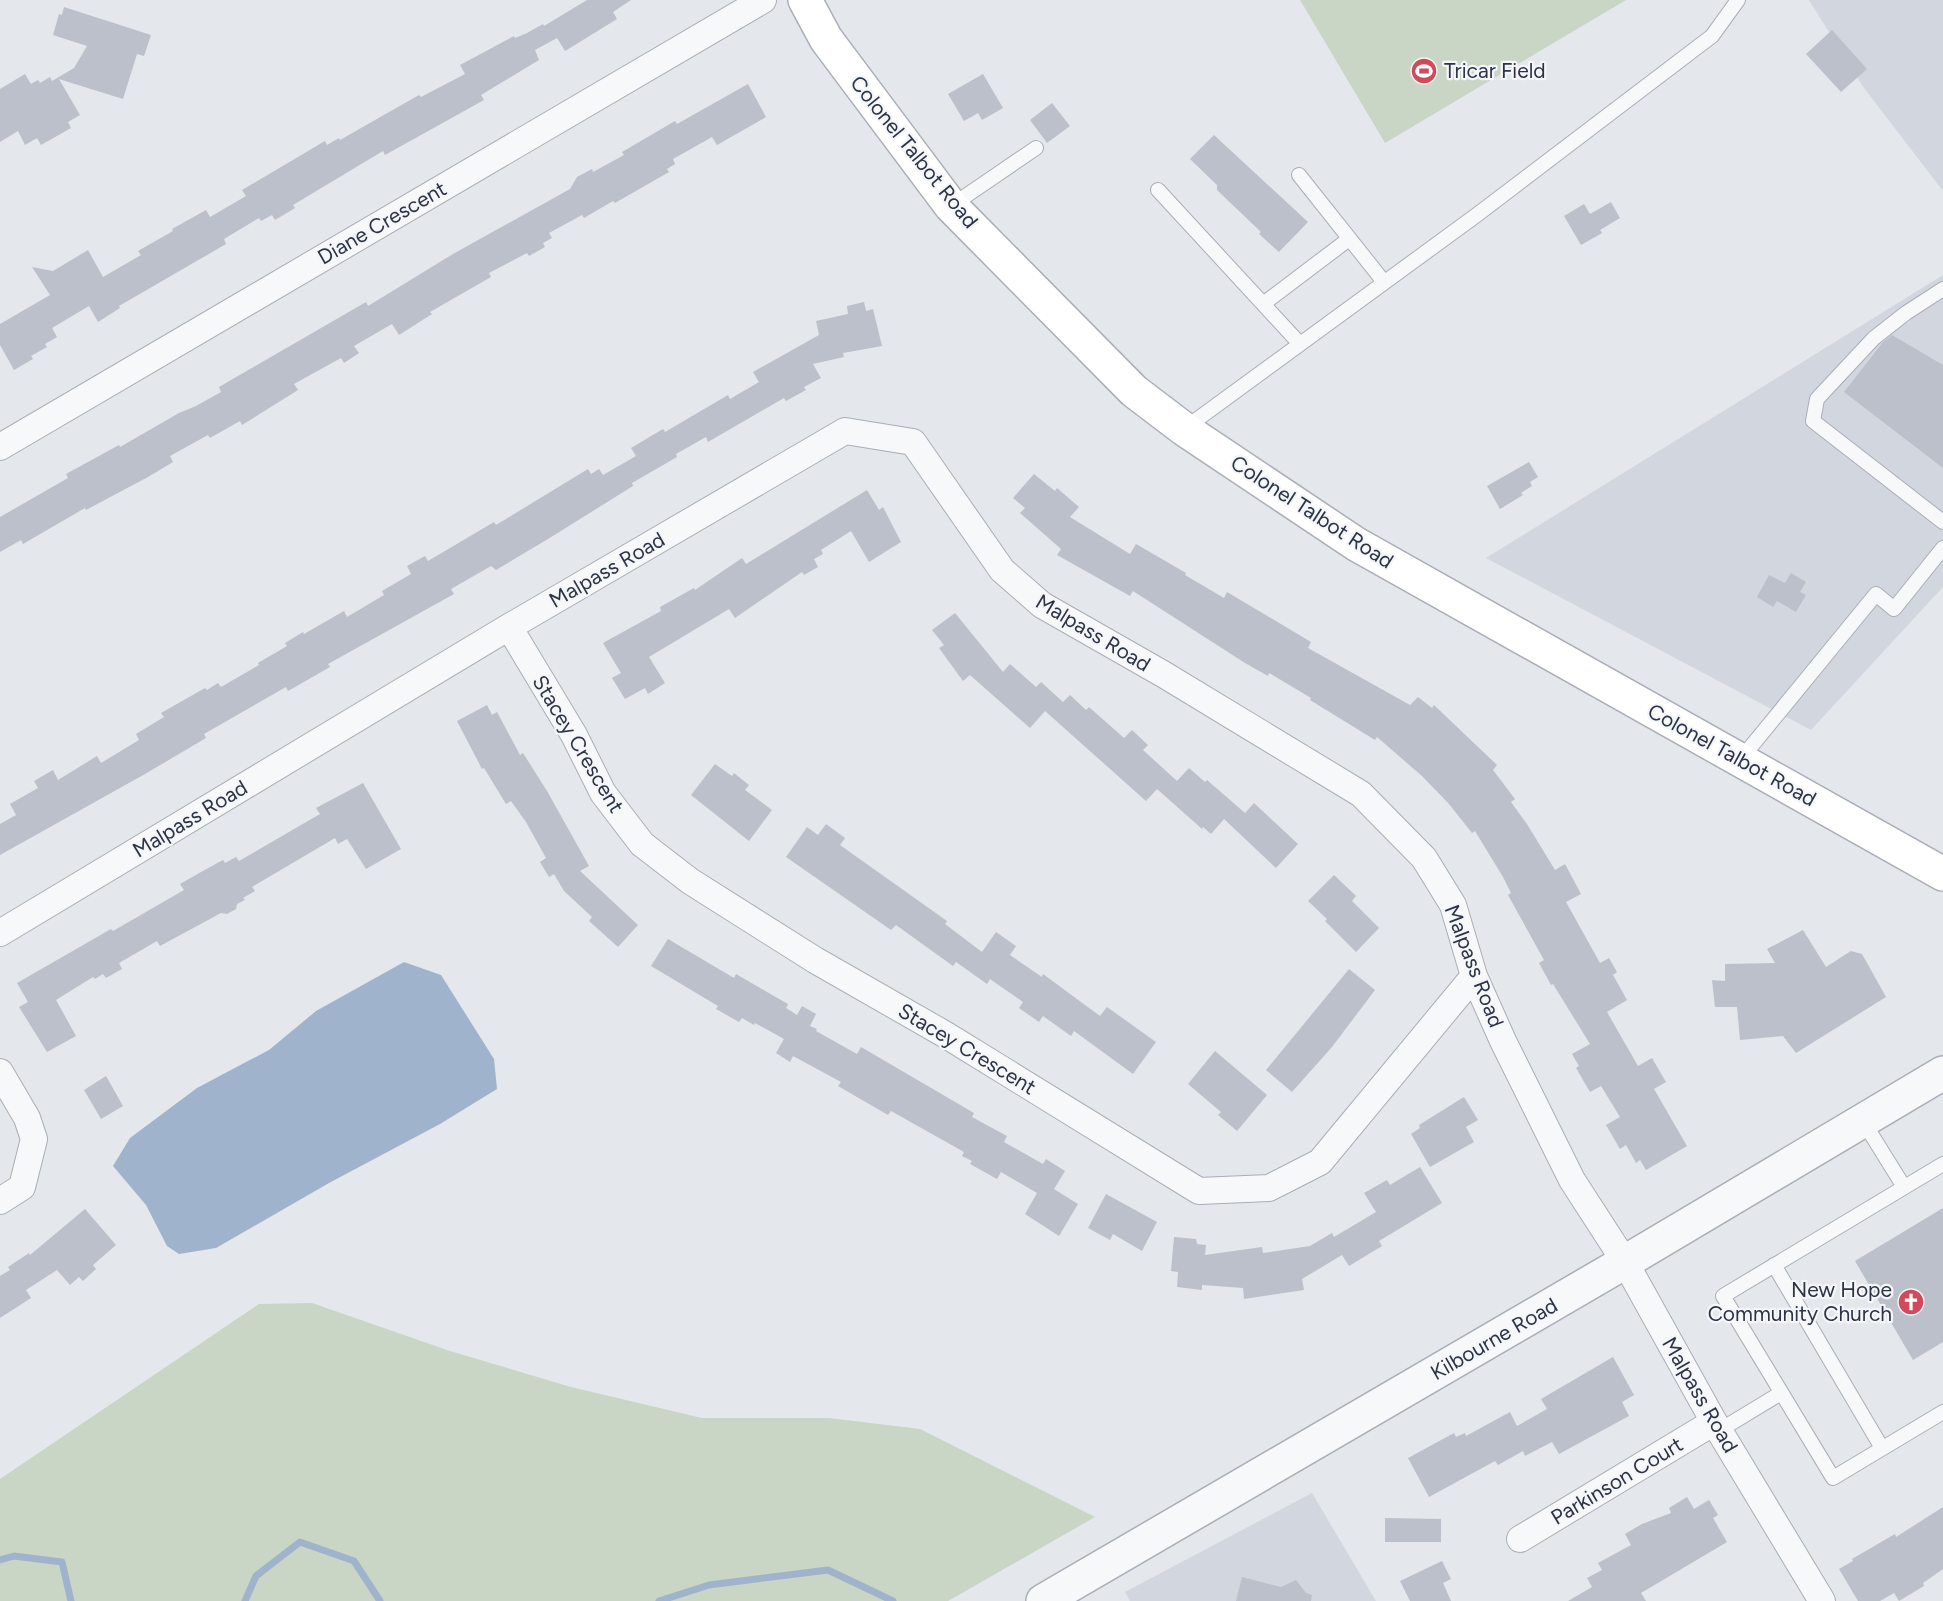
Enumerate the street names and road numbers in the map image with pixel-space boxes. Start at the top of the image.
street label: Colonel Talbot Road [845,70,983,233]
street label: Diane Crescent [313,176,451,269]
street label: Colonel Talbot Road [1226,450,1398,573]
street label: Malpass Road [545,526,669,613]
street label: Malpass Road [1031,589,1155,677]
street label: Stacey Crescent [527,670,629,817]
street label: Colonel Talbot Road [1644,698,1821,811]
street label: Malpass Road [128,775,252,863]
street label: Malpass Road [1440,901,1509,1031]
street label: Stacey Crescent [894,998,1041,1100]
street label: Kilbourne Road [1426,1292,1562,1385]
street label: Malpass Road [1657,1333,1744,1457]
street label: Parkinson Court [1546,1431,1687,1530]

